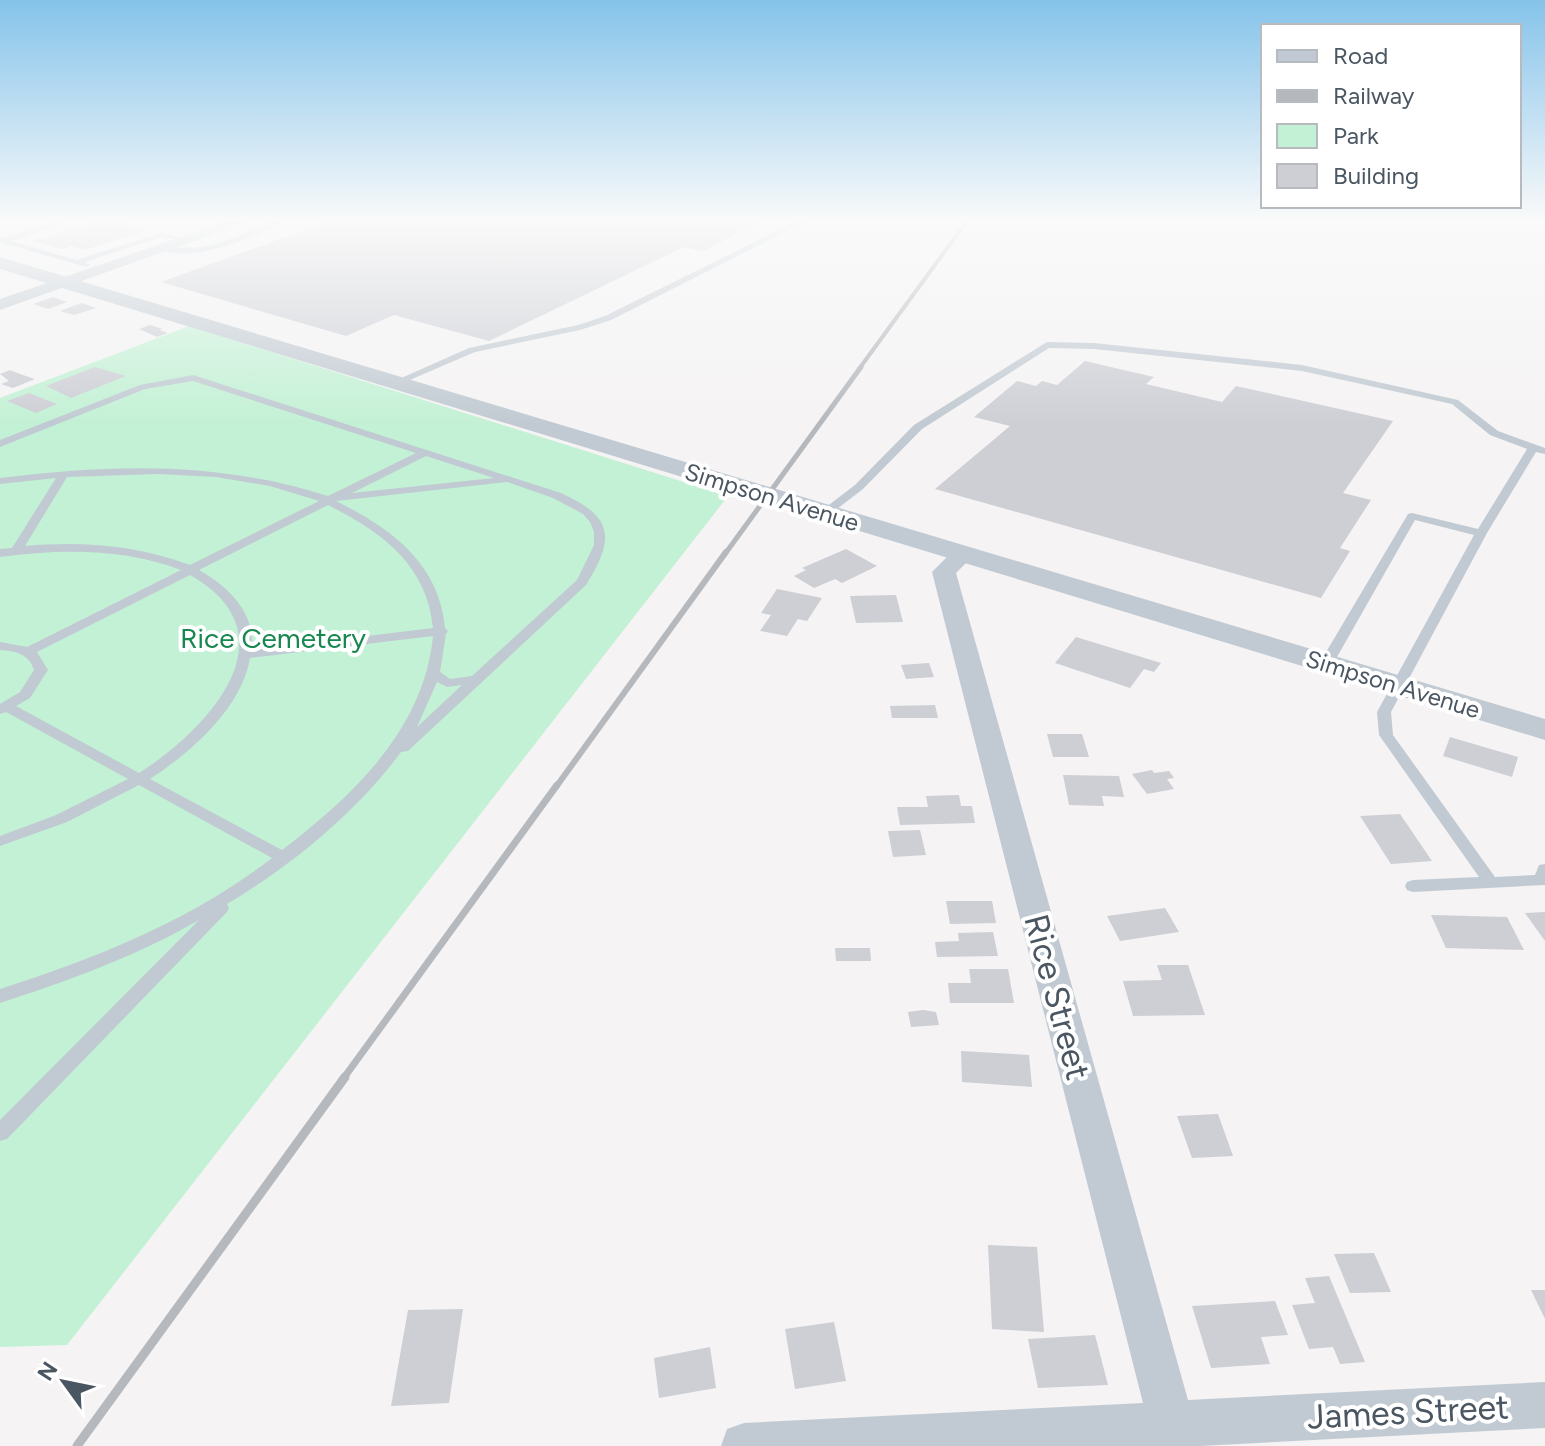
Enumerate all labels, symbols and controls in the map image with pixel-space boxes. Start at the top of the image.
legend [1261,24,1521,208]
text: Road [1333,41,1388,70]
text: Railway [1333,81,1415,110]
text: Park [1333,121,1379,150]
text: Building [1333,161,1419,190]
street label: Simpson Avenue [681,457,863,537]
park label: Rice Cemetery [180,621,366,655]
street label: Simpson Avenue [1302,644,1484,724]
street label: Rice Street [1015,910,1099,1084]
north arrow [24,1342,104,1422]
text: N [32,1357,64,1386]
street label: James Street [1306,1386,1510,1438]

